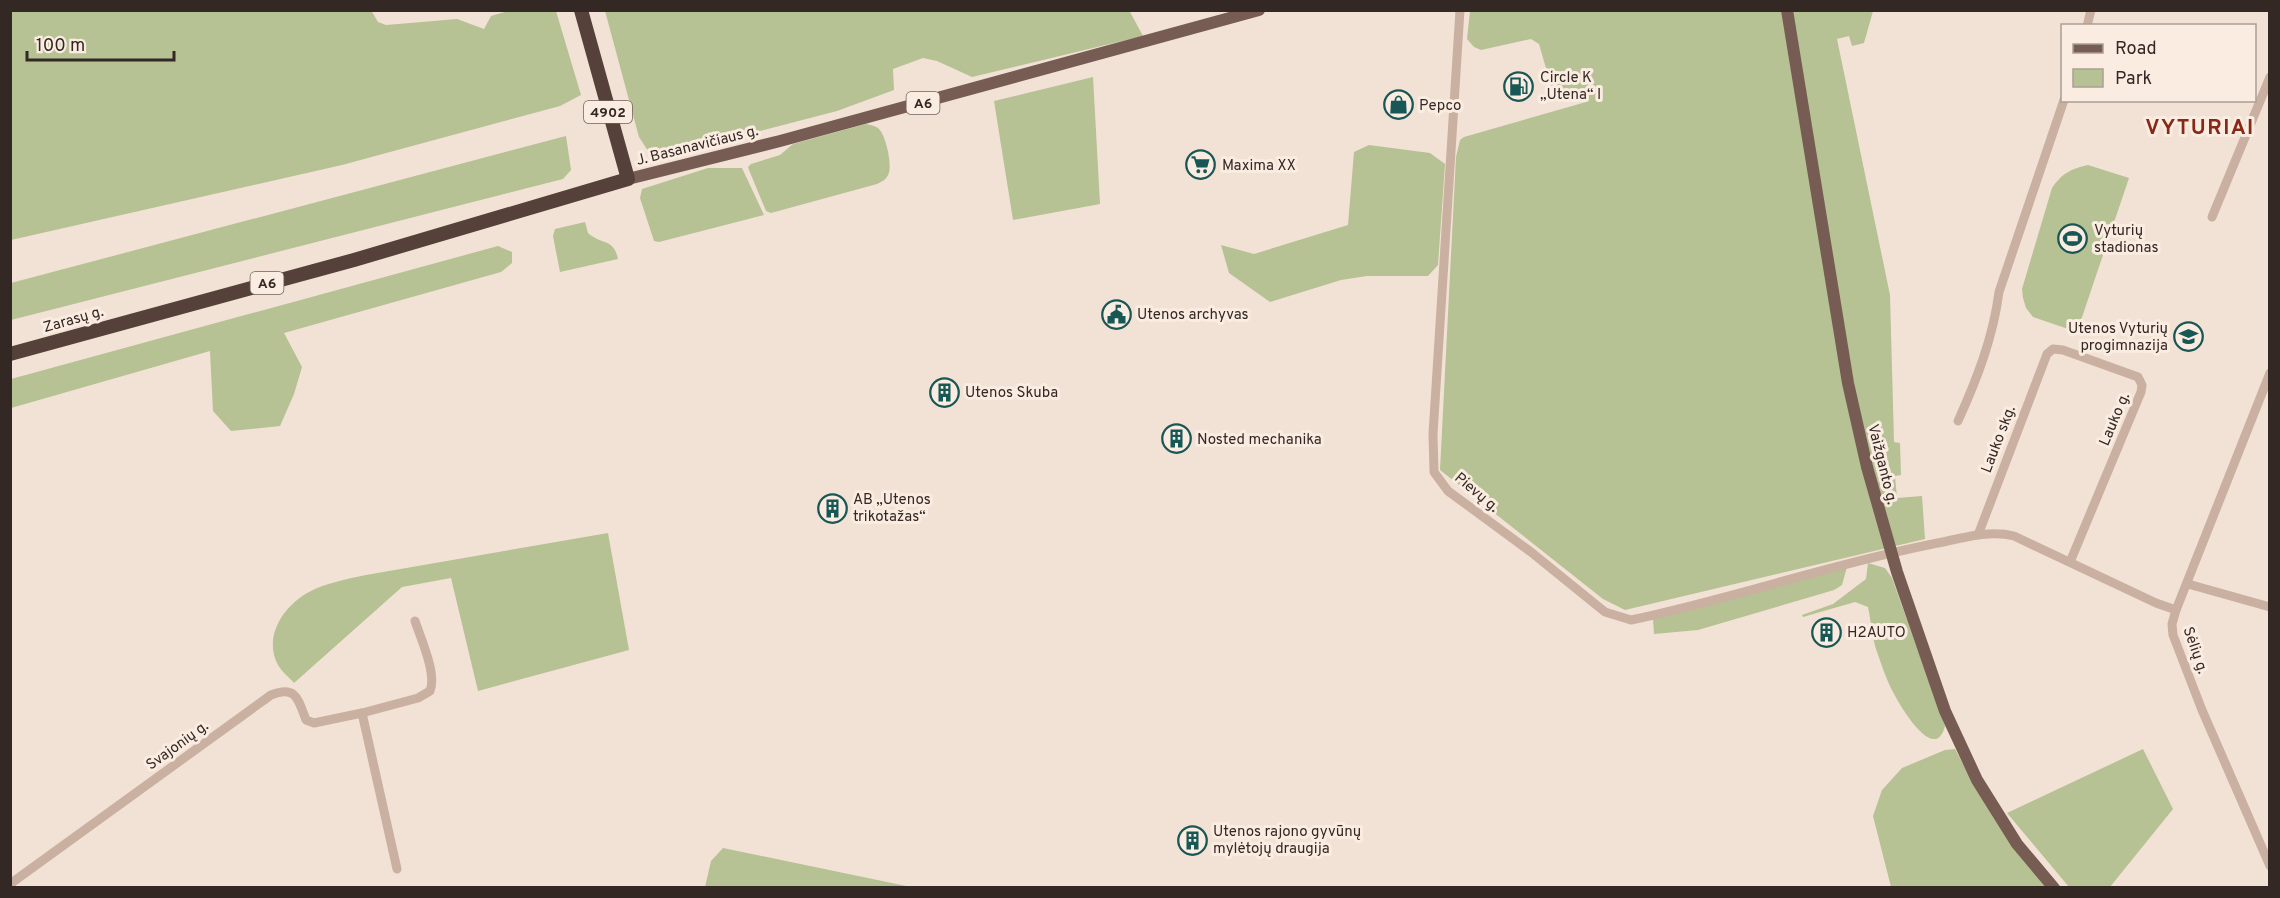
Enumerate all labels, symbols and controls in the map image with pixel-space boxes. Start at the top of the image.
scale bar [27,24,174,62]
legend [2061,24,2256,102]
text: 100 m [36,35,85,58]
text: Road [2115,38,2157,61]
text: Park [2115,68,2152,91]
place label: Circle K „Utena“ I [1540,69,1601,105]
fuel station icon: Circle K „Utena“ I [1503,70,1535,102]
shop icon: Pepco [1382,89,1414,121]
road number: A6 [906,92,940,114]
place label: Pepco [1419,97,1461,116]
road number: 4902 [584,101,632,123]
district label: VYTURIAI [2145,115,2255,142]
street label: J. Basanavičiaus g. [634,122,760,171]
supermarket icon: Maxima XX [1185,149,1217,181]
place label: Maxima XX [1222,157,1296,176]
place label: Vyturių stadionas [2094,222,2159,258]
sports icon: Vyturių stadionas [2057,223,2089,255]
road number: A6 [250,272,284,294]
public building icon: Utenos archyvas [1100,298,1132,330]
street label: Zarasų g. [41,303,106,338]
place label: Utenos archyvas [1137,306,1249,325]
place label: Utenos Vyturių progimnazija [2068,320,2168,356]
school or university icon: Utenos Vyturių progimnazija [2173,321,2205,353]
building icon: Utenos Skuba [928,376,960,408]
place label: Utenos Skuba [965,384,1058,403]
street label: Lauko g. [2096,390,2135,449]
street label: Lauko skg. [1978,403,2021,476]
street label: Vaižganto g. [1862,422,1901,506]
building icon: Nosted mechanika [1160,423,1192,455]
place label: Nosted mechanika [1197,431,1322,450]
street label: Pievų g. [1450,469,1502,517]
place label: AB „Utenos trikotažas“ [853,491,931,527]
building icon: AB „Utenos trikotažas“ [816,492,848,524]
building icon: H2AUTO [1810,616,1842,648]
place label: H2AUTO [1847,624,1906,643]
street label: Sėlių g. [2178,624,2211,677]
street label: Svajonių g. [143,717,213,775]
place label: Utenos rajono gyvūnų mylėtojų draugija [1213,823,1361,859]
building icon: Utenos rajono gyvūnų mylėtojų draugija [1176,824,1208,856]

